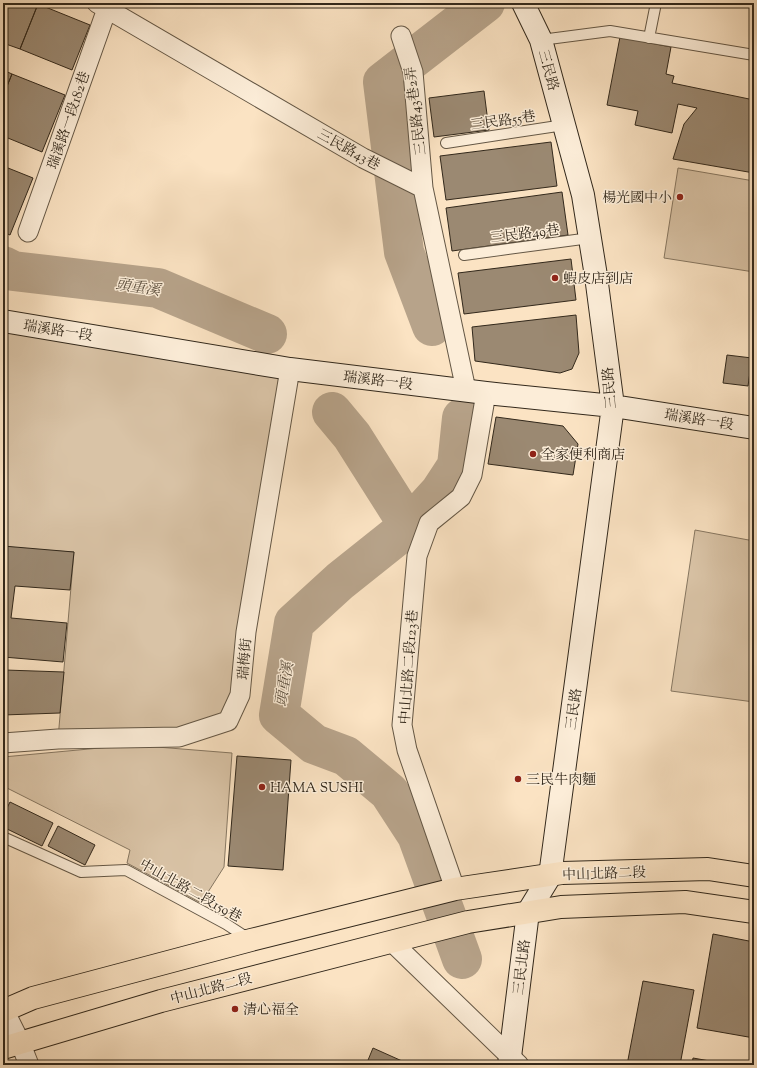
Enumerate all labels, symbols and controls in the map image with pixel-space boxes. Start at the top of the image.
street label: 三民路 [532,48,562,93]
street label: 三民路43巷2弄 [402,65,432,156]
street label: 瑞溪路一段182巷 [44,69,96,172]
street label: 三民路55巷 [469,108,537,136]
street label: 三民路43巷 [313,125,383,176]
place label: 楊光國中小 [602,189,672,209]
marker: 楊光國中小 [675,192,685,202]
street label: 三民路49巷 [489,221,561,249]
place label: 蝦皮店到店 [563,270,633,290]
marker: 蝦皮店到店 [550,273,560,283]
water label: 頭重溪 [114,275,164,303]
street label: 瑞溪路一段 [22,317,94,347]
street label: 三民路 [599,366,623,410]
street label: 瑞溪路一段 [342,368,414,396]
street label: 瑞溪路一段 [663,406,735,436]
place label: 全家便利商店 [541,446,625,466]
marker: 全家便利商店 [528,449,538,459]
street label: 中山北路二段123巷 [396,609,424,725]
street label: 瑞梅街 [234,637,258,681]
water label: 頭重溪 [271,658,300,708]
street label: 三民路 [562,687,588,731]
place label: 三民牛肉麵 [526,771,596,791]
marker: 三民牛肉麵 [513,774,523,784]
place label: HAMA SUSHI [270,779,364,799]
marker: HAMA SUSHI [257,782,267,792]
street label: 中山北路二段159巷 [135,855,245,928]
street label: 中山北路二段 [562,864,646,886]
street label: 三民北路 [510,938,536,996]
street label: 中山北路二段 [168,969,255,1010]
place label: 清心福全 [243,1001,299,1021]
marker: 清心福全 [230,1004,240,1014]

